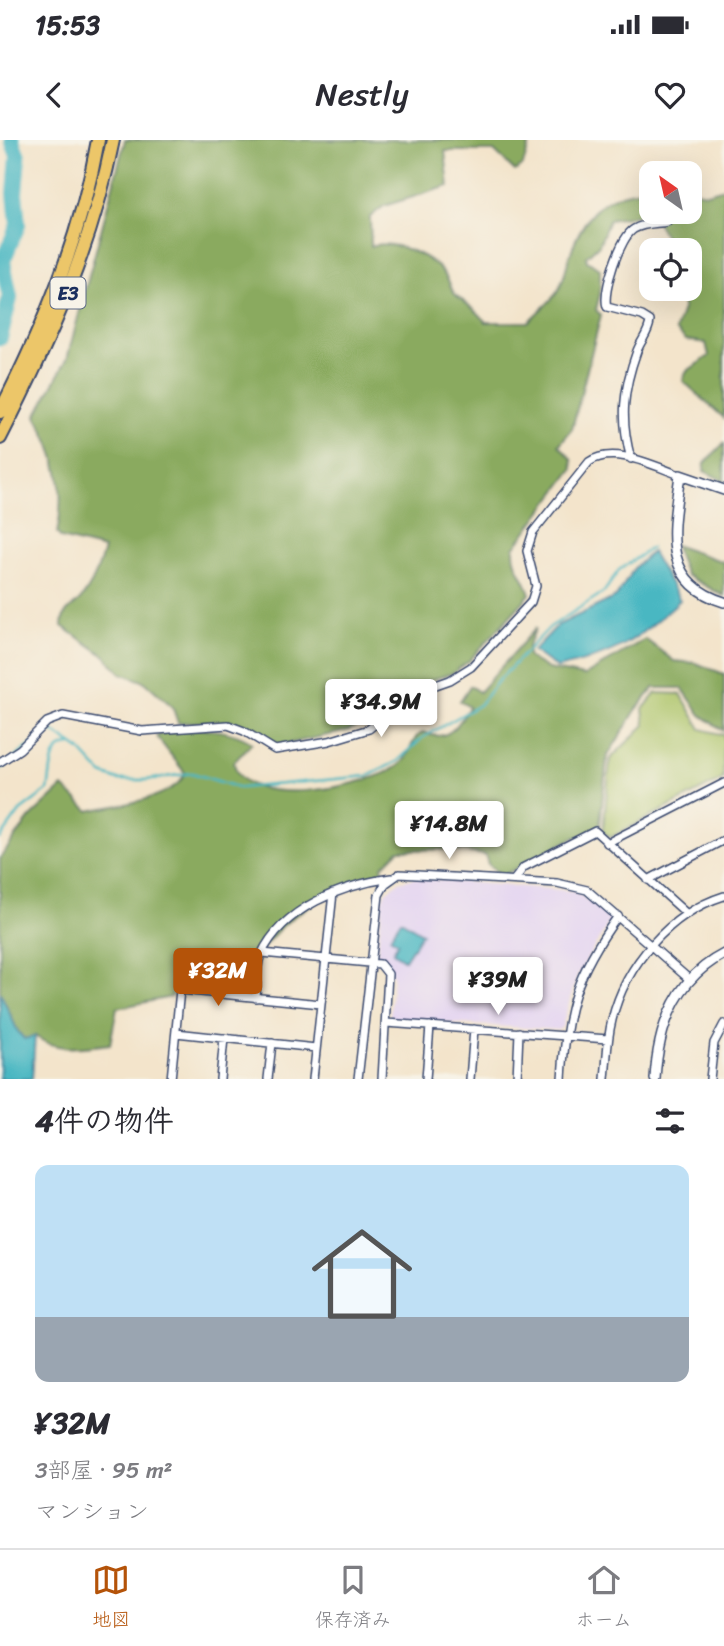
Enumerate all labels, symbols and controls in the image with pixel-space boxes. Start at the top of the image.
text: 15:53 [35,2,100,48]
text: Nestly [315,66,409,123]
icon: back [35,76,73,114]
icon: heart [651,76,689,114]
north arrow [639,161,702,224]
map controls [639,161,702,301]
button: locate [639,238,702,301]
road number: E3 [50,278,86,308]
pin: ¥34.9M [324,680,438,739]
text: ¥34.9M [341,681,421,722]
pin: ¥14.8M [392,802,506,861]
text: ¥14.8M [411,803,487,844]
pin: ¥32M [177,948,259,1008]
text: ¥32M [189,950,247,991]
pin: ¥39M [457,958,539,1017]
text: ¥39M [469,959,527,1000]
text: 4件の物件 [35,1094,174,1148]
icon: filters [651,1102,689,1140]
icon: home [299,1211,425,1337]
text: ¥32M [35,1396,110,1450]
text: 3部屋 · 95 m² [35,1450,173,1491]
text: マンション [35,1491,149,1532]
tab: 地図 [92,1561,130,1636]
tab: 保存済み [315,1561,391,1636]
tab: ホーム [575,1561,632,1636]

